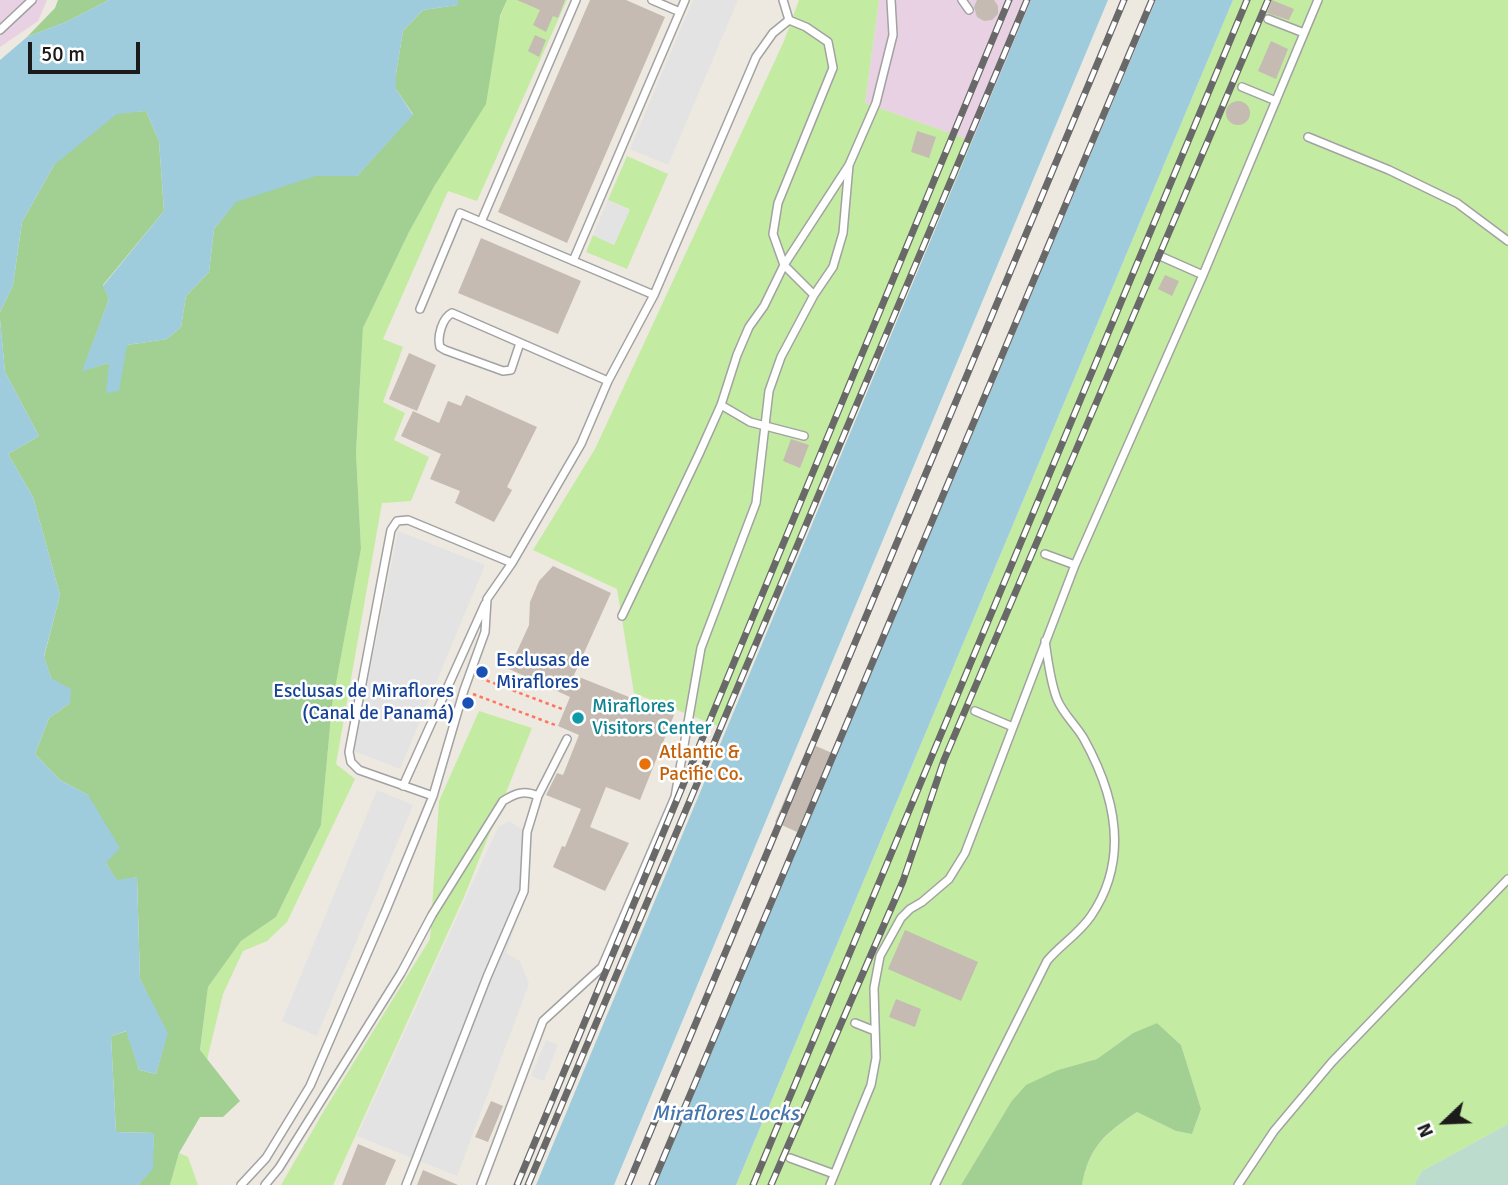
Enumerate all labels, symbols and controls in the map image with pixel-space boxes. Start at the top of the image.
scale bar [32,28,144,72]
text: 50 m [41,41,85,67]
place label: Esclusas de Miraflores [496,650,590,694]
marker: Esclusas de Miraflores [474,664,490,680]
place label: Esclusas de Miraflores (Canal de Panamá) [273,681,454,725]
marker: Esclusas de Miraflores (Canal de Panamá) [460,695,476,711]
place label: Miraflores Visitors Center [592,696,711,740]
marker: Miraflores Visitors Center [570,710,586,726]
place label: Atlantic & Pacific Co. [659,742,743,786]
marker: Atlantic & Pacific Co. [637,756,653,772]
north arrow [1410,1087,1480,1157]
water label: Miraflores Locks [651,1101,799,1127]
text: N [1412,1119,1439,1141]

